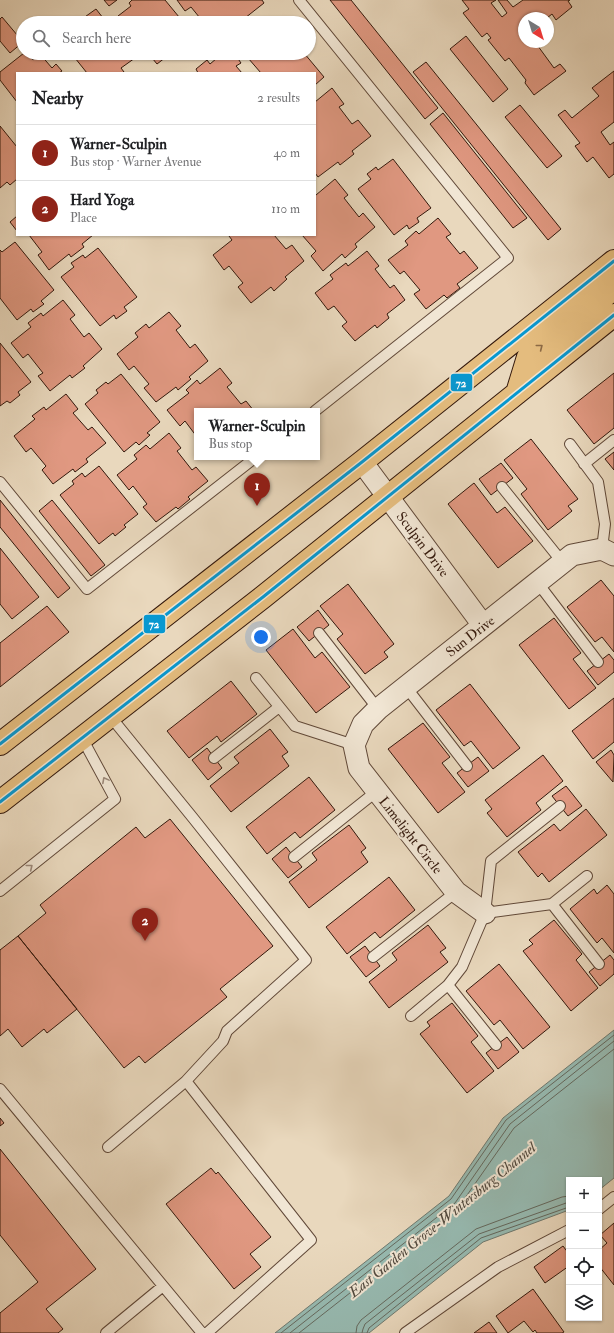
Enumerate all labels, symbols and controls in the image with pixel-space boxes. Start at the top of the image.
north arrow [518,12,554,48]
search box [16,16,316,60]
icon: search [30,27,52,49]
text: Search here [62,29,131,48]
text: Nearby [32,88,83,109]
text: 2 results [257,90,300,106]
text: Warner-Sculpin [70,135,167,154]
text: 1 [43,145,47,161]
text: 40 m [274,145,300,161]
text: Bus stop · Warner Avenue [70,154,202,170]
text: Hard Yoga [70,191,134,210]
text: 2 [42,201,48,217]
text: 110 m [271,201,300,217]
text: Place [70,210,97,226]
one-way arrow [535,345,542,352]
line badge: 72 [450,373,473,392]
text: 72 [456,377,467,390]
popup [194,408,320,460]
text: Warner-Sculpin [209,417,305,436]
text: Bus stop [209,436,252,452]
pin: 1 [244,473,270,506]
street label: Sculpin Drive [392,508,453,581]
street label: Sun Drive [443,612,498,661]
line badge: 72 [143,614,166,634]
text: 72 [149,618,160,631]
your location [251,627,271,647]
one-way arrow [102,777,109,784]
street label: Limelight Circle [375,793,446,878]
one-way arrow [26,865,33,872]
pin: 2 [132,908,158,941]
water label: East Garden Grove-Wintersburg Channel [344,1138,541,1303]
map controls [566,1177,602,1321]
button: + [566,1177,602,1213]
button: − [566,1213,602,1249]
button: locate [566,1249,602,1285]
button: layers [566,1285,602,1321]

